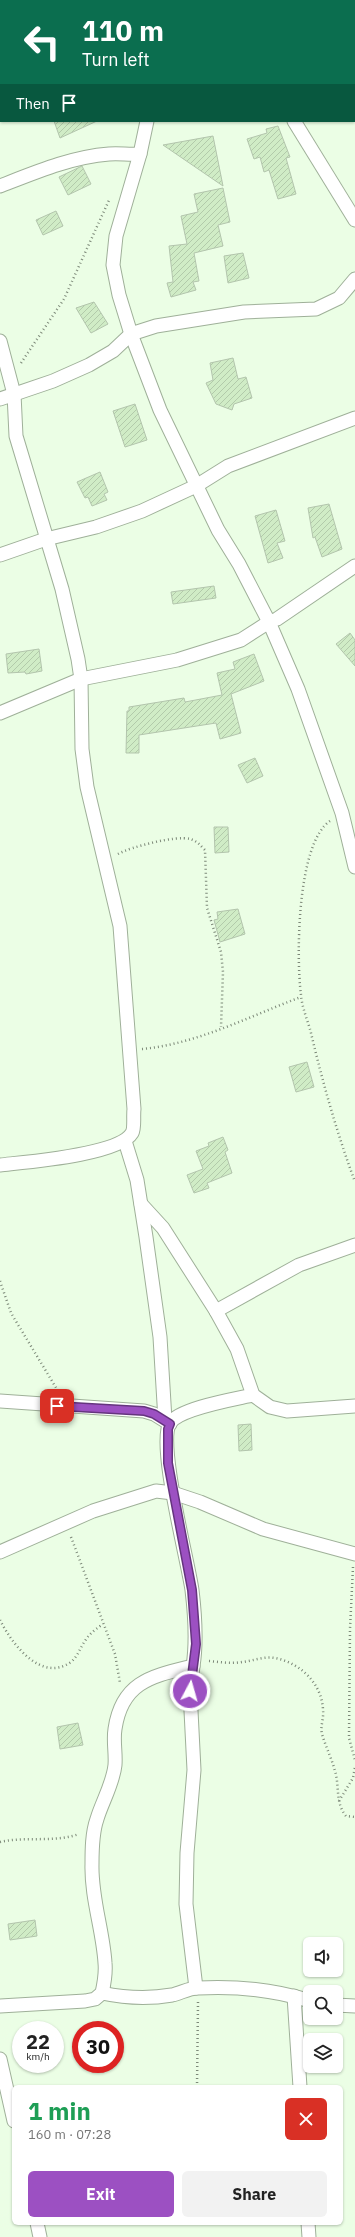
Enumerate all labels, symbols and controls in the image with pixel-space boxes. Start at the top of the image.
text: 110 m [82,12,164,49]
icon: left [16,16,68,68]
text: Turn left [82,48,150,71]
icon: arrive [58,92,80,114]
text: Then [16,94,50,113]
pin [40,1389,74,1423]
icon: arrive [46,1395,68,1417]
position arrow [169,1670,211,1712]
map controls [303,1937,343,2073]
button: sound [303,1937,343,1977]
button: search [303,1985,343,2025]
speed limit sign: 30 [72,2021,124,2073]
text: 22 [26,2028,50,2055]
button: layers [303,2033,343,2073]
text: km/h [26,2050,50,2063]
text: 1 min [28,2095,91,2127]
button: close [285,2098,327,2140]
text: 160 m · 07:28 [28,2126,111,2143]
button: Exit [28,2171,174,2217]
button: Share [182,2171,327,2217]

